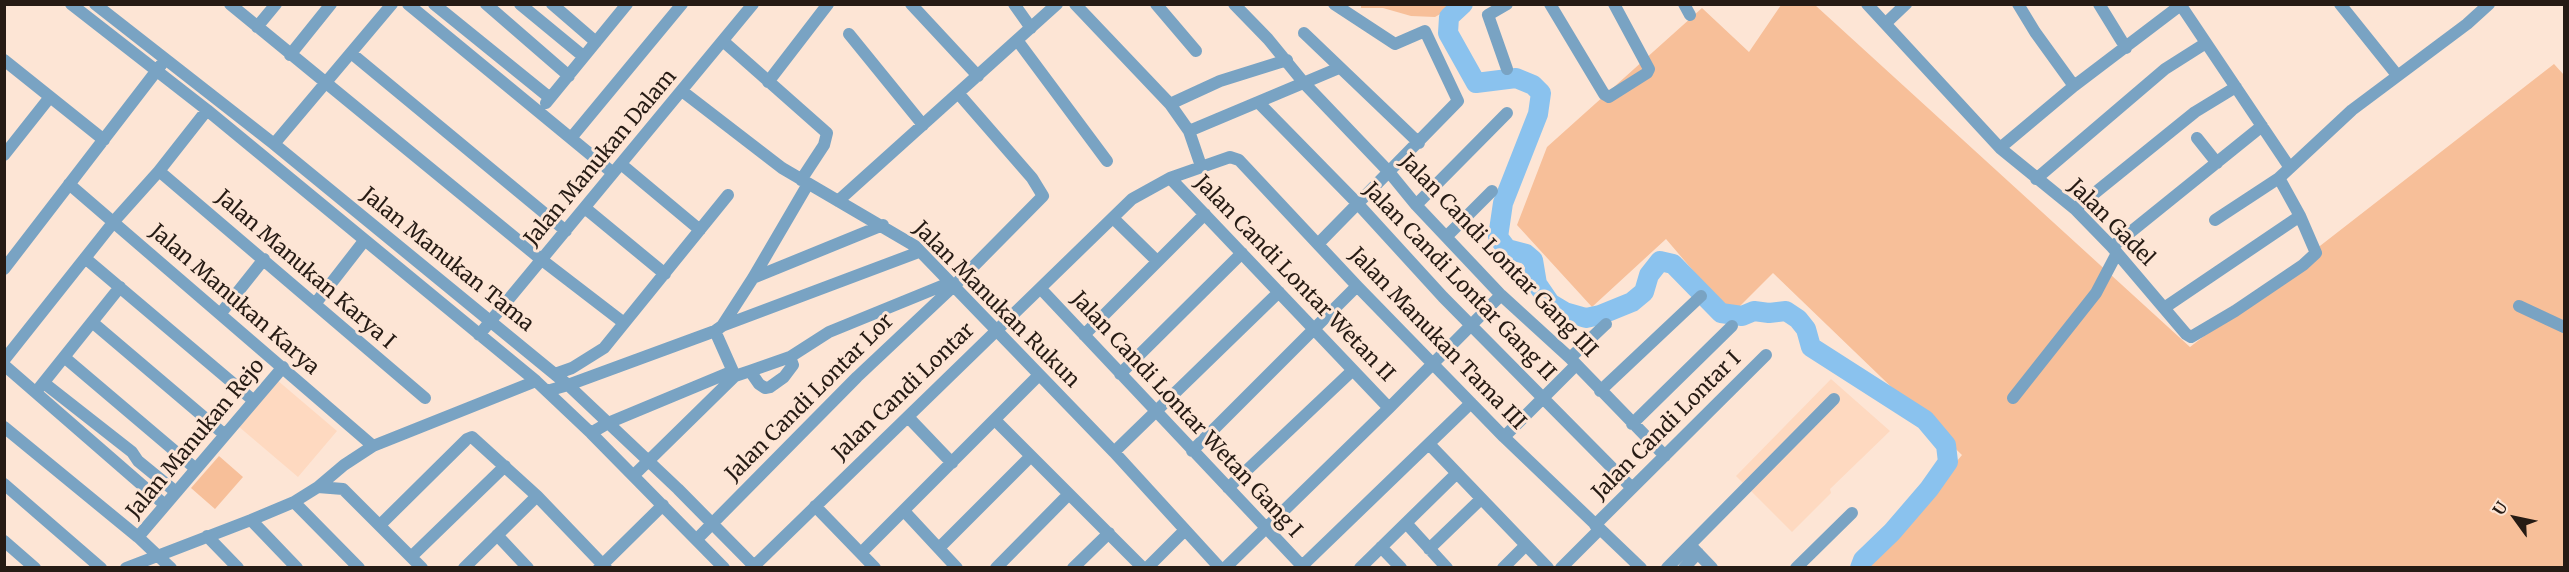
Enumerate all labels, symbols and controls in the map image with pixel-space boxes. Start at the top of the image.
street label: Jalan Manukan Dalam [520,65,682,251]
street label: Jalan Candi Lontar Gang III [1394,149,1602,363]
street label: Jalan Candi Lontar Wetan II [1189,171,1399,387]
street label: Jalan Gadel [2062,174,2160,272]
street label: Jalan Candi Lontar Gang II [1358,178,1560,386]
street label: Jalan Manukan Tama [356,183,538,337]
street label: Jalan Manukan Karya I [210,185,400,355]
street label: Jalan Manukan Rukun [908,217,1084,393]
street label: Jalan Manukan Karya [144,219,324,381]
street label: Jalan Manukan Tama III [1343,243,1531,435]
street label: Jalan Candi Lontar Wetan Gang I [1065,287,1307,543]
street label: Jalan Candi Lontar Lor [721,309,899,487]
street label: Jalan Candi Lontar [828,318,980,466]
street label: Jalan Candi Lontar I [1587,346,1747,506]
street label: Jalan Manukan Rejo [122,354,270,524]
north arrow [2485,488,2545,548]
text: U [2488,498,2512,519]

